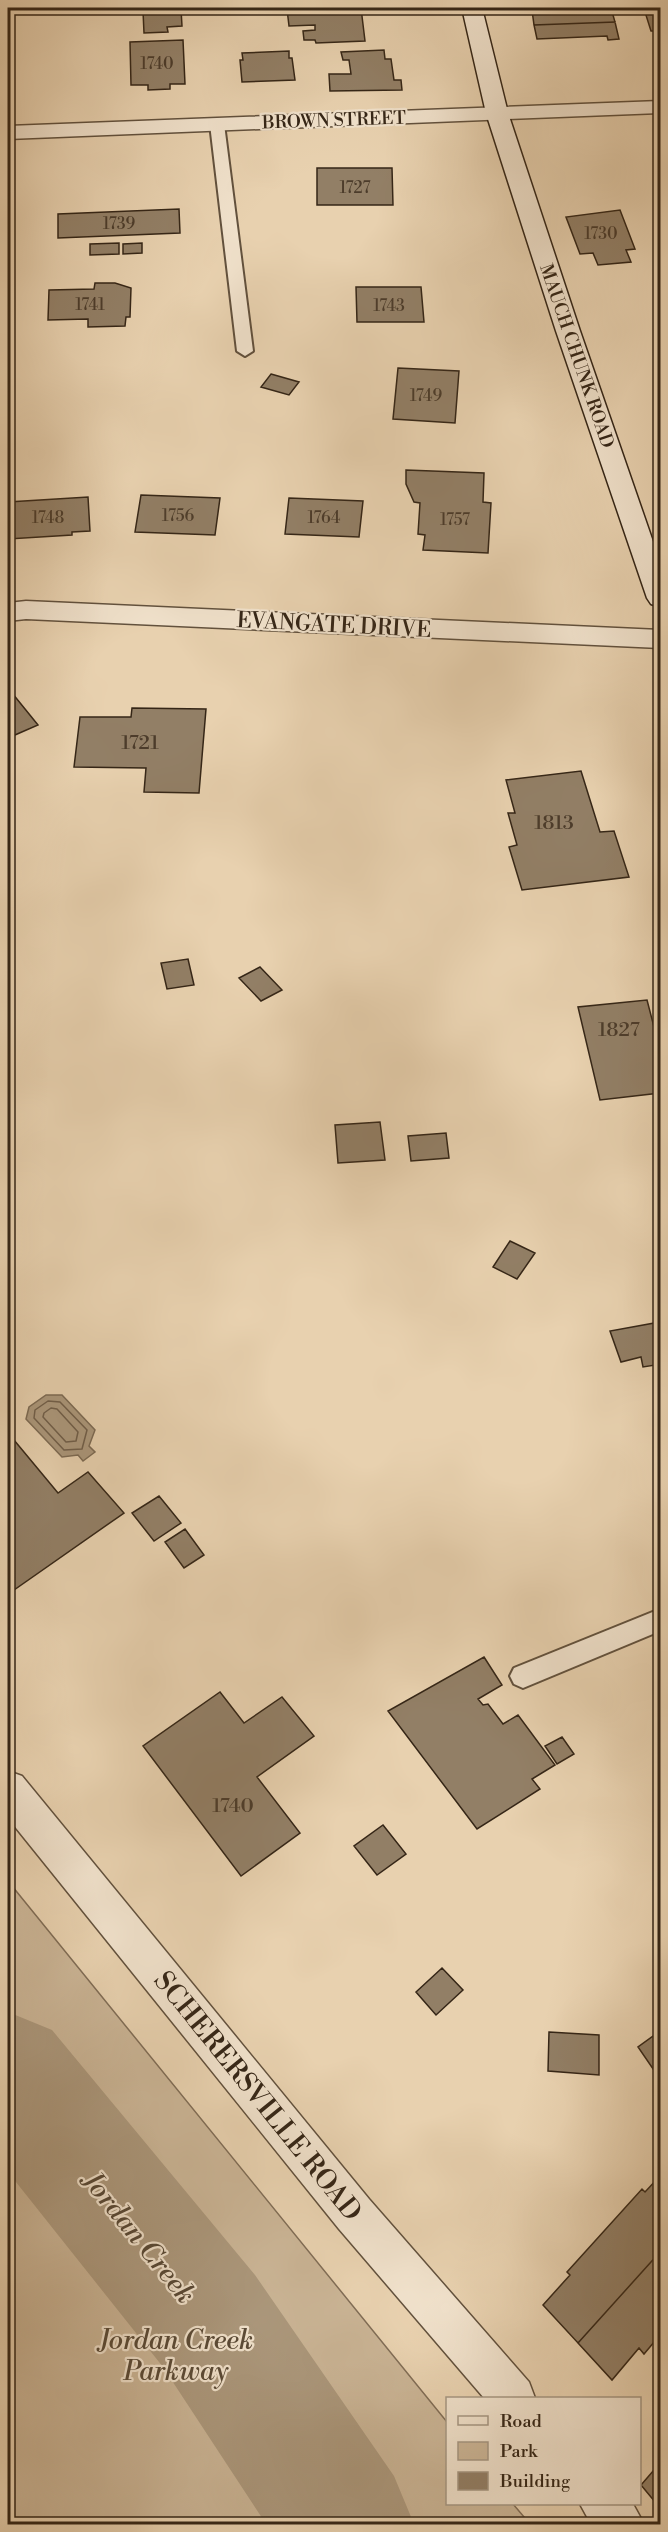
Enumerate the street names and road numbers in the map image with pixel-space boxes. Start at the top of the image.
street label: BROWN STREET [261,106,407,135]
street label: MAUCH CHUNK ROAD [534,261,619,451]
street label: EVANGATE DRIVE [236,607,432,644]
street label: SCHERERSVILLE ROAD [146,1965,369,2229]

